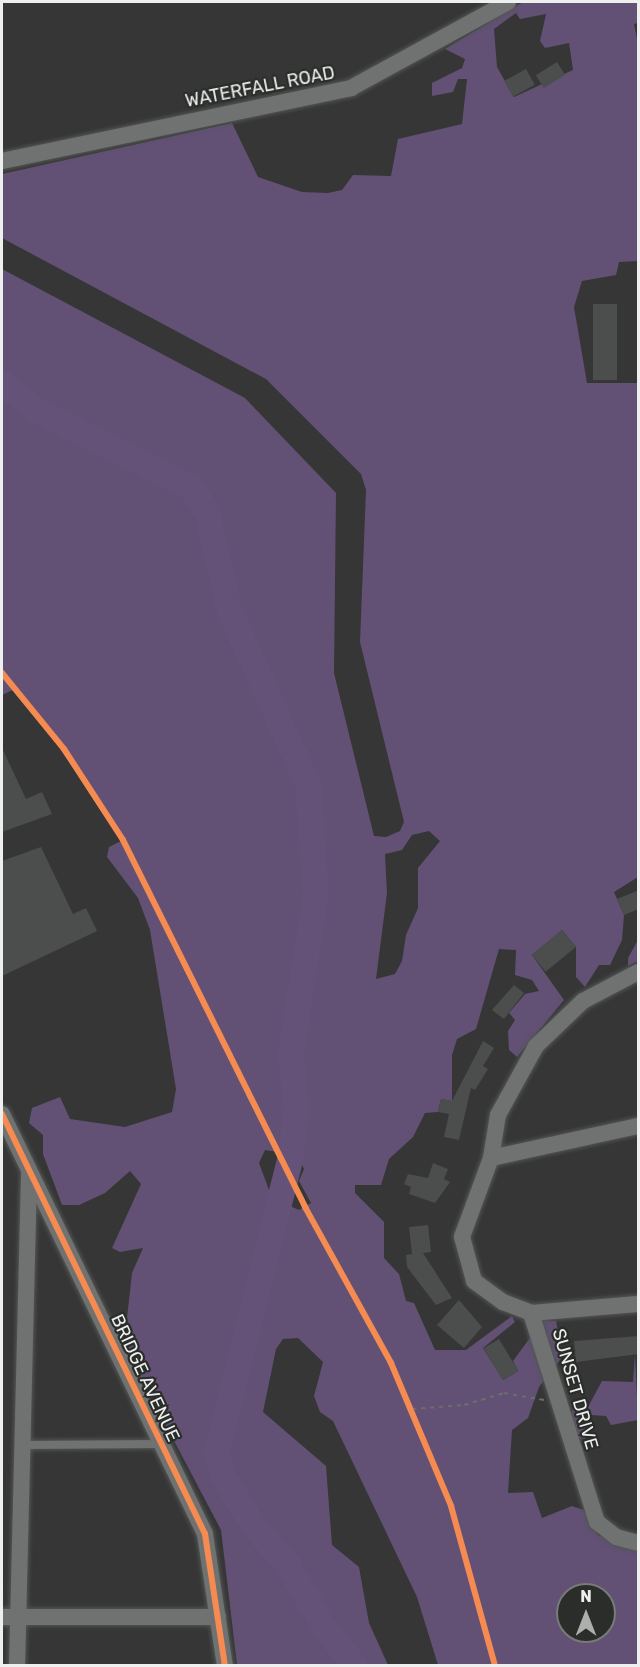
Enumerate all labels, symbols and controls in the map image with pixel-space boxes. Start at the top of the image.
street label: WATERFALL ROAD [183,62,337,112]
street label: BRIDGE AVENUE [106,1311,184,1445]
street label: SUNSET DRIVE [547,1326,603,1452]
north arrow [556,1583,616,1643]
text: N [580,1587,592,1606]

